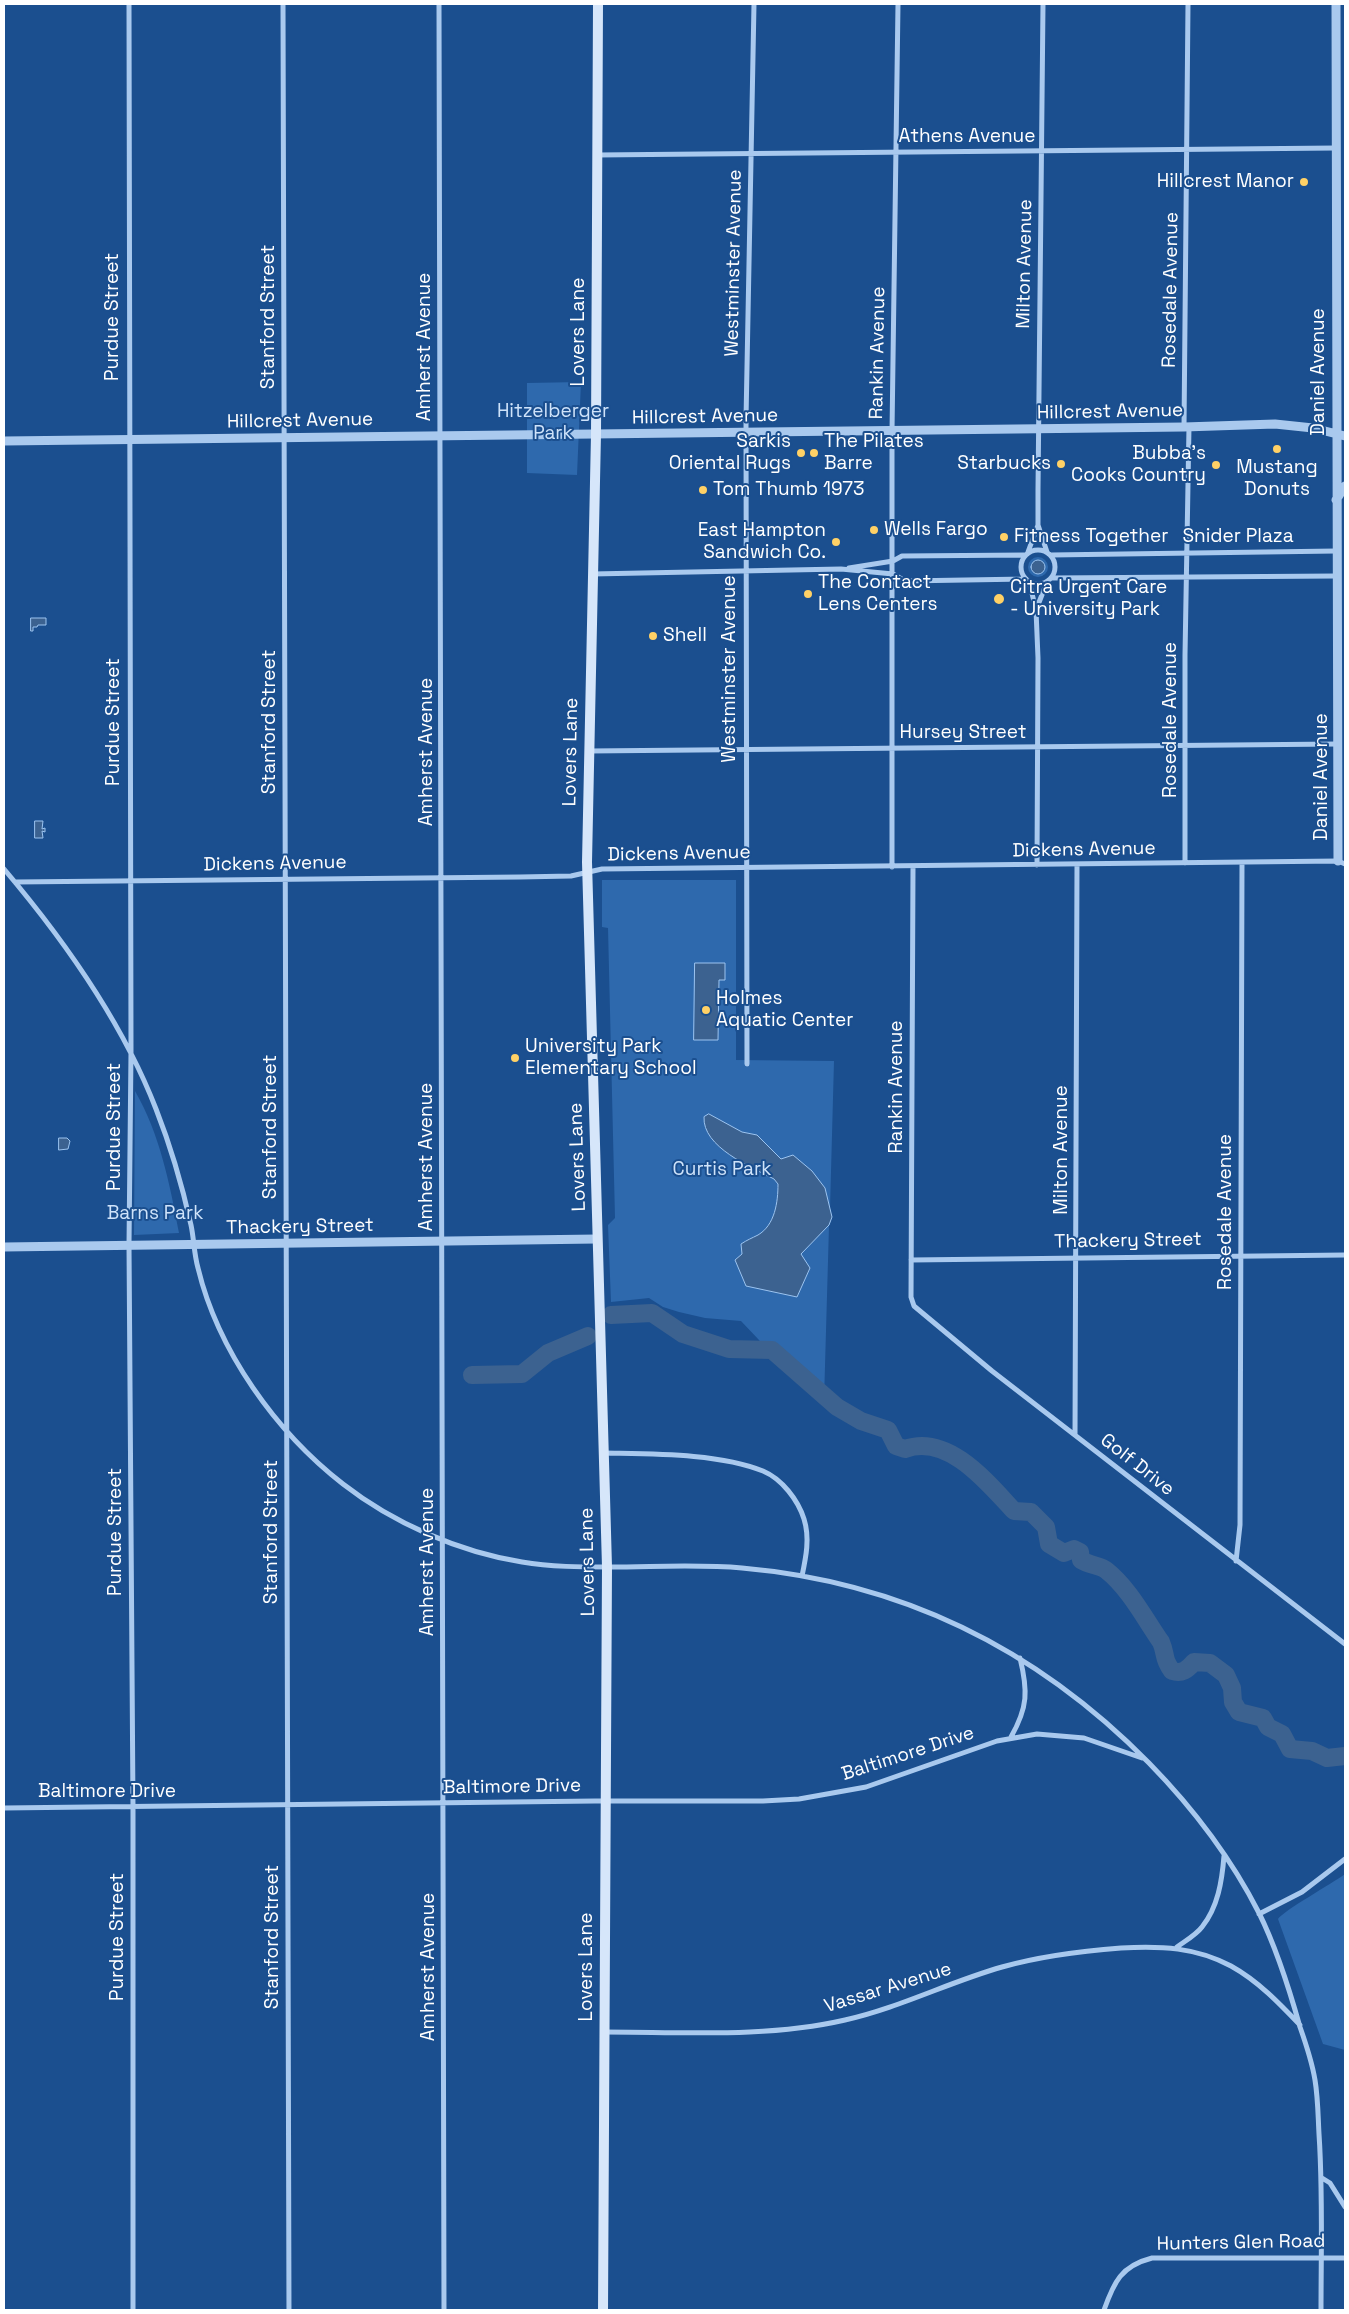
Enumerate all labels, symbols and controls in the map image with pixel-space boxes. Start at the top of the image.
street label: Athens Avenue [899,126,1035,148]
street label: Westminster Avenue [721,169,747,357]
place label: Hillcrest Manor [1157,171,1294,193]
marker: Hillcrest Manor [1298,176,1310,188]
street label: Milton Avenue [1012,199,1038,329]
street label: Rosedale Avenue [1158,212,1184,368]
street label: Stanford Street [258,245,280,389]
street label: Purdue Street [102,253,124,381]
street label: Amherst Avenue [414,273,436,421]
street label: Lovers Lane [568,278,590,386]
street label: Rankin Avenue [865,286,891,420]
street label: Daniel Avenue [1308,308,1330,436]
street label: Hillcrest Avenue [1037,399,1183,425]
park label: Hitzelberger Park [497,401,609,445]
street label: Hillcrest Avenue [632,404,778,430]
street label: Hillcrest Avenue [227,408,373,434]
place label: Sarkis Oriental Rugs [669,431,791,475]
place label: The Pilates Barre [824,431,924,475]
place label: Bubba's Cooks Country [1071,443,1206,487]
marker: Mustang Donuts [1271,443,1283,455]
marker: Sarkis Oriental Rugs [795,447,807,459]
marker: The Pilates Barre [808,447,820,459]
place label: Starbucks [957,453,1051,475]
place label: Mustang Donuts [1236,457,1318,501]
marker: Starbucks [1055,458,1067,470]
marker: Bubba's Cooks Country [1210,459,1222,471]
place label: Tom Thumb 1973 [713,479,864,501]
marker: Tom Thumb 1973 [697,484,709,496]
place label: Wells Fargo [884,519,988,541]
place label: East Hampton Sandwich Co. [698,520,826,564]
marker: Wells Fargo [868,524,880,536]
place label: Fitness Together [1014,526,1168,548]
street label: Snider Plaza [1182,526,1294,548]
marker: Fitness Together [998,531,1010,543]
marker: East Hampton Sandwich Co. [830,536,842,548]
place label: The Contact Lens Centers [818,572,938,616]
street label: Westminster Avenue [719,575,741,763]
place label: Citra Urgent Care - University Park [1010,577,1167,621]
marker: The Contact Lens Centers [802,588,814,600]
marker: Citra Urgent Care - University Park [992,592,1006,606]
place label: Shell [663,625,707,647]
marker: Shell [647,630,659,642]
street label: Rosedale Avenue [1160,642,1182,798]
street label: Stanford Street [259,650,281,794]
street label: Purdue Street [103,658,125,786]
street label: Amherst Avenue [416,678,438,826]
street label: Lovers Lane [559,697,583,807]
street label: Daniel Avenue [1311,713,1333,841]
street label: Hursey Street [900,722,1026,744]
street label: Dickens Avenue [1012,837,1156,863]
street label: Dickens Avenue [607,841,751,867]
street label: Dickens Avenue [203,851,347,877]
place label: Holmes Aquatic Center [716,988,853,1032]
marker: Holmes Aquatic Center [700,1004,712,1016]
street label: Rankin Avenue [886,1020,908,1154]
place label: University Park Elementary School [525,1036,697,1080]
marker: University Park Elementary School [509,1052,521,1064]
street label: Stanford Street [260,1055,282,1199]
street label: Purdue Street [104,1063,126,1191]
street label: Amherst Avenue [416,1083,438,1231]
street label: Milton Avenue [1051,1085,1073,1215]
street label: Lovers Lane [565,1102,591,1212]
street label: Rosedale Avenue [1215,1134,1237,1290]
park label: Curtis Park [673,1159,771,1181]
park label: Barns Park [107,1203,203,1225]
street label: Thackery Street [226,1214,374,1240]
street label: Thackery Street [1054,1228,1202,1254]
street label: Golf Drive [1095,1429,1179,1501]
street label: Stanford Street [261,1460,283,1604]
street label: Purdue Street [105,1468,127,1596]
street label: Amherst Avenue [417,1488,439,1636]
street label: Lovers Lane [576,1507,600,1617]
street label: Baltimore Drive [839,1722,977,1786]
street label: Baltimore Drive [443,1774,581,1800]
street label: Baltimore Drive [38,1781,176,1803]
street label: Stanford Street [262,1865,284,2009]
street label: Purdue Street [107,1873,129,2001]
street label: Amherst Avenue [418,1893,440,2041]
street label: Lovers Lane [576,1913,598,2021]
street label: Vassar Avenue [822,1958,954,2018]
street label: Hunters Glen Road [1157,2230,1325,2256]

